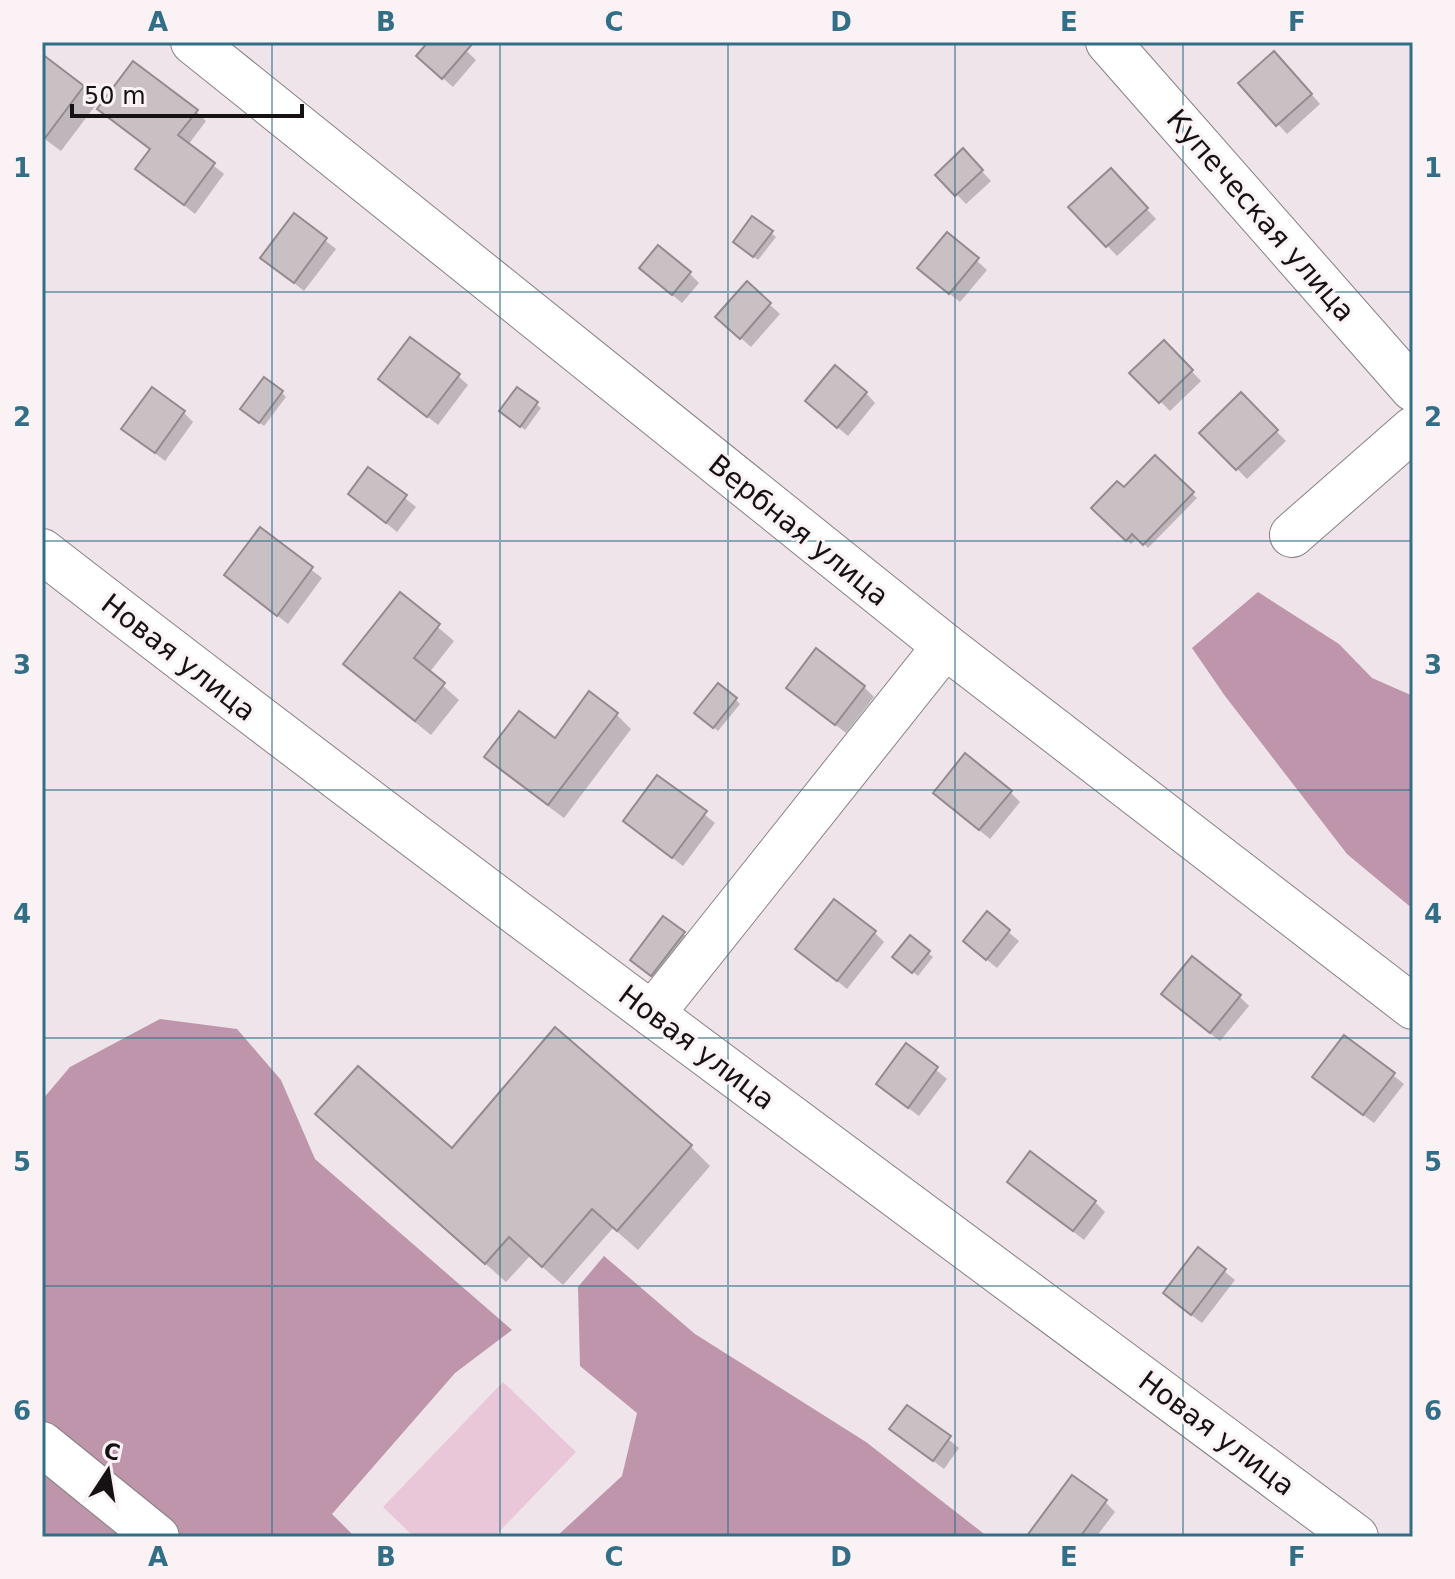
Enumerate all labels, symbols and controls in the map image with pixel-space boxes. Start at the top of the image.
text: A [148,7,168,37]
text: B [376,7,396,37]
text: C [604,7,624,37]
text: D [830,7,852,37]
text: E [1060,7,1078,37]
text: F [1288,7,1306,37]
scale bar [72,68,302,118]
text: 50 m [84,82,146,110]
street label: Купеческая улица [1160,103,1362,328]
text: 1 [13,153,31,183]
text: 1 [1424,153,1442,183]
text: 2 [13,402,31,432]
text: 2 [1424,402,1442,432]
street label: Вербная улица [702,448,895,613]
street label: Новая улица [95,587,262,728]
text: 3 [13,650,31,680]
text: 3 [1424,650,1442,680]
text: 4 [13,899,31,929]
text: 4 [1424,899,1442,929]
street label: Новая улица [612,978,781,1117]
text: 5 [13,1147,31,1177]
text: 5 [1424,1147,1442,1177]
street label: Новая улица [1132,1364,1301,1503]
text: 6 [13,1396,31,1426]
text: 6 [1424,1396,1442,1426]
north arrow [68,1431,148,1511]
text: С [102,1438,123,1466]
text: A [148,1542,168,1572]
text: B [376,1542,396,1572]
text: C [604,1542,624,1572]
text: D [830,1542,852,1572]
text: E [1060,1542,1078,1572]
text: F [1288,1542,1306,1572]

